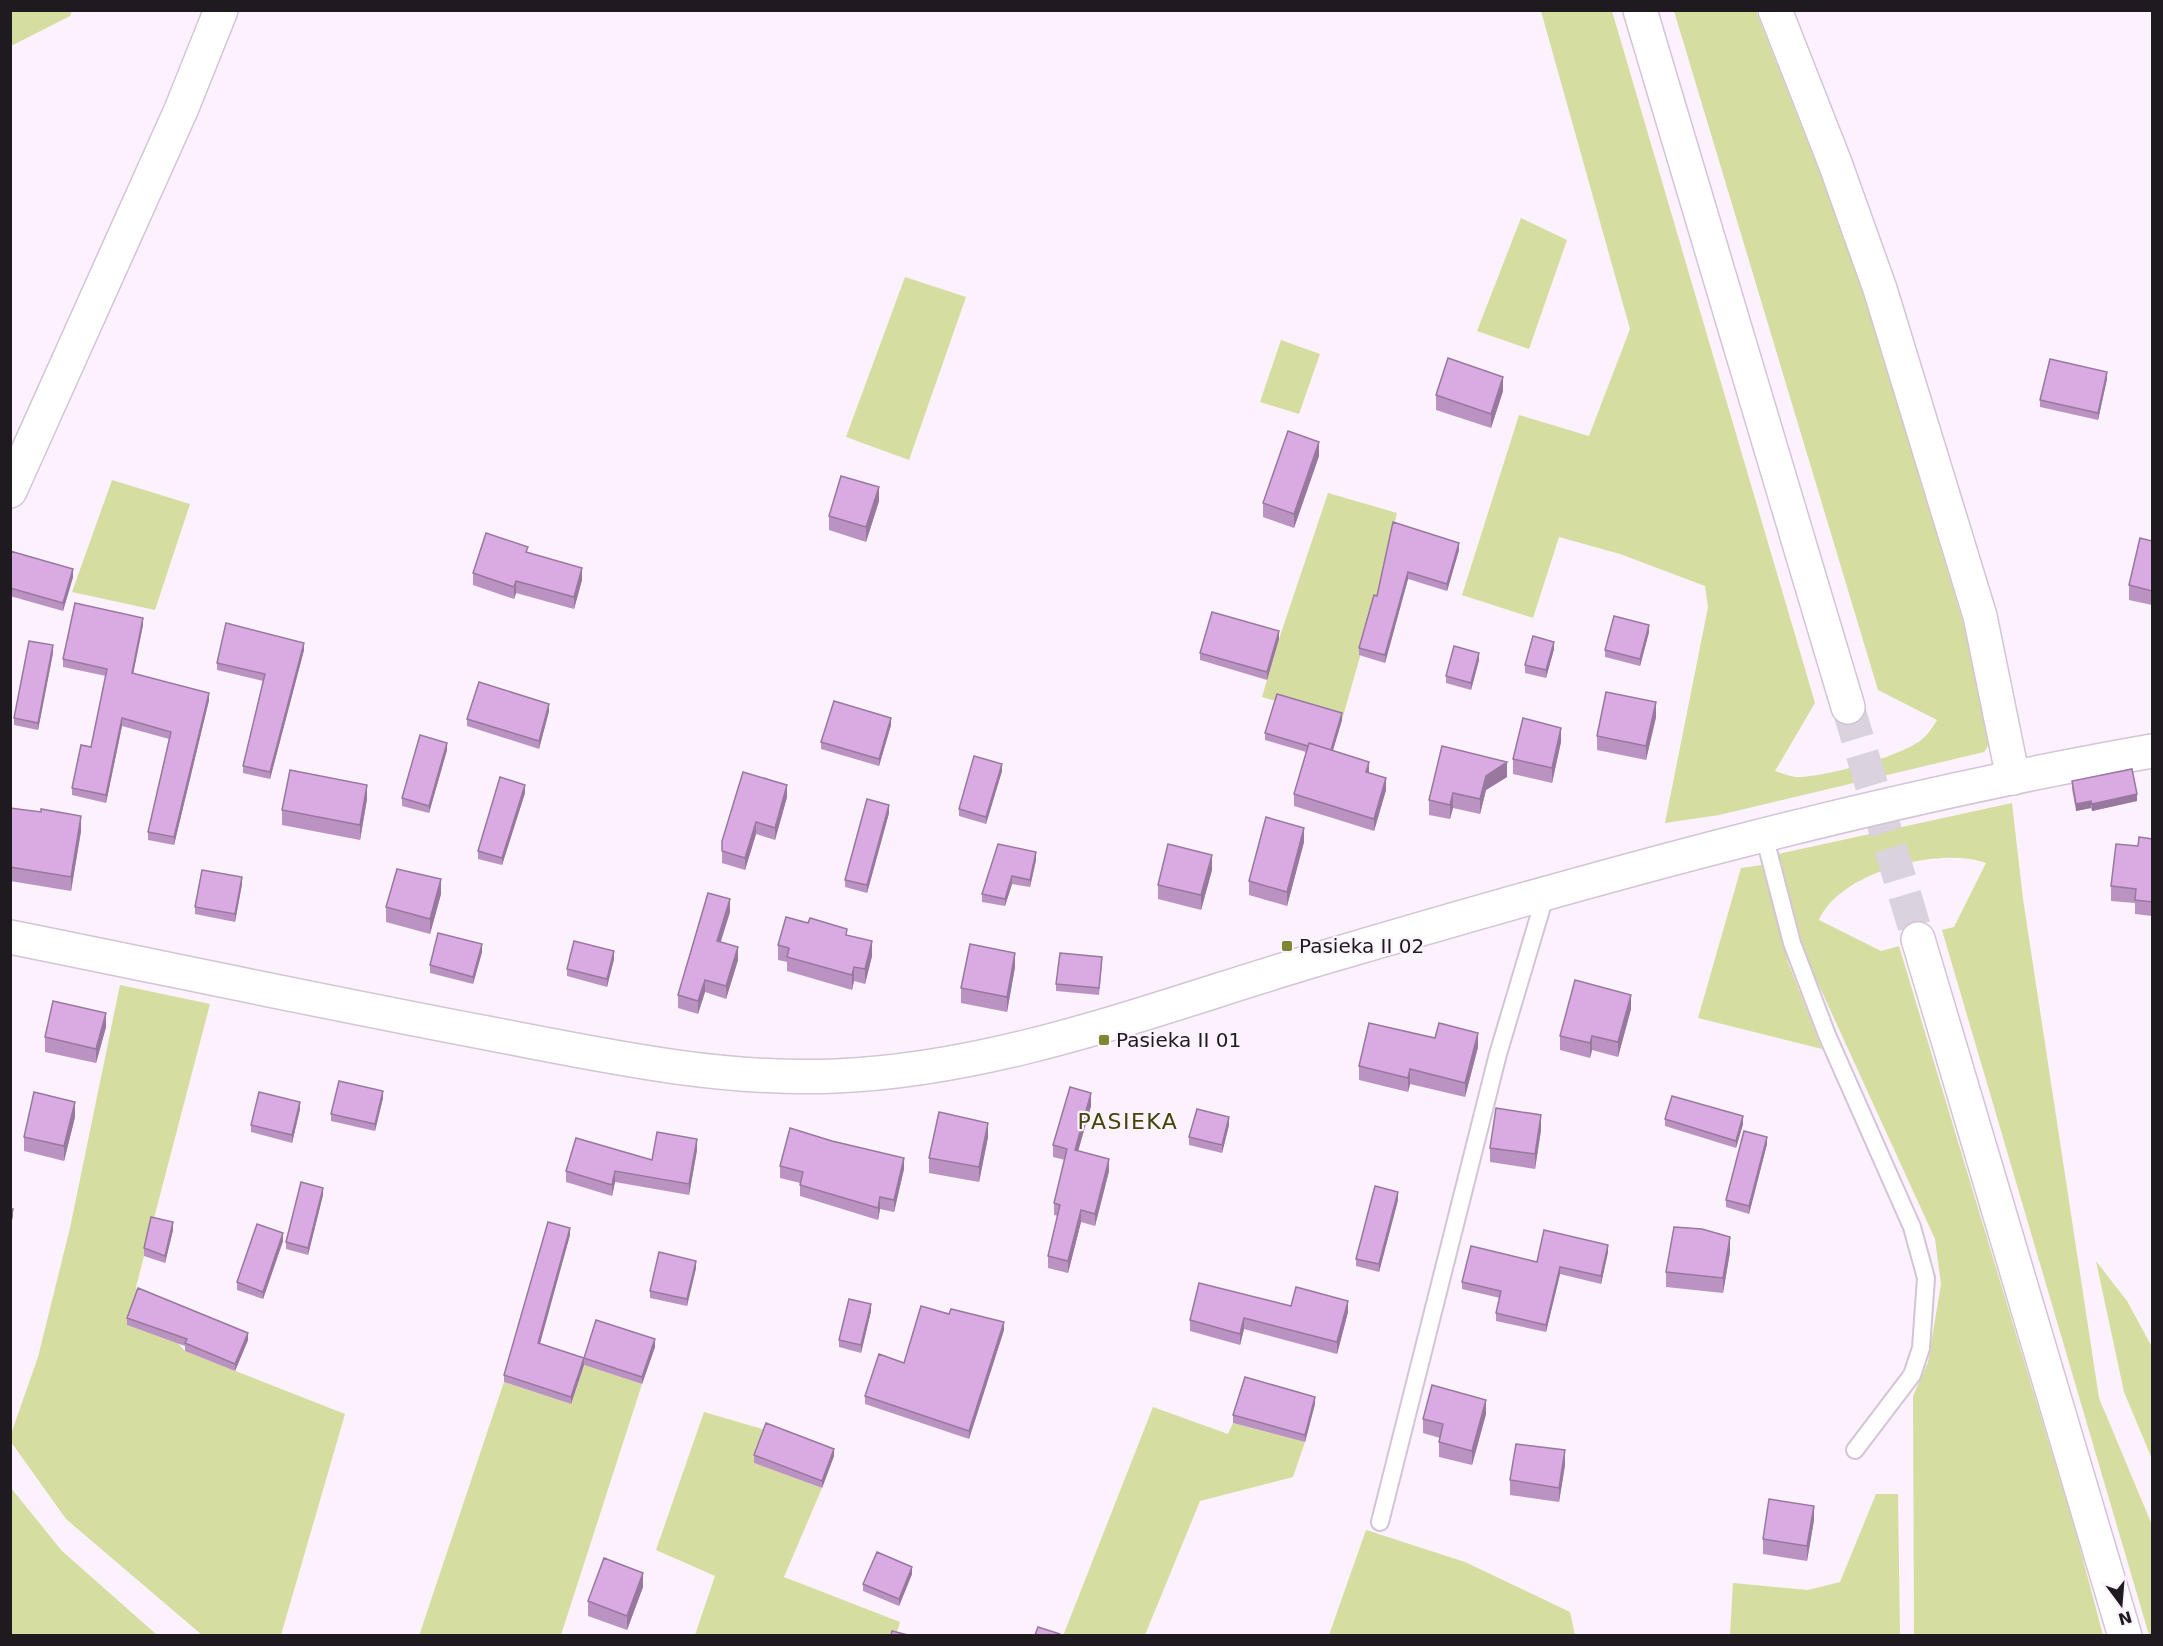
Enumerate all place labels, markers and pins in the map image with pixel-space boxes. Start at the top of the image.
place label: Pasieka II 02 [1299,934,1424,958]
marker: Pasieka II 02 [1280,939,1294,953]
place label: Pasieka II 01 [1116,1028,1241,1052]
marker: Pasieka II 01 [1097,1033,1111,1047]

